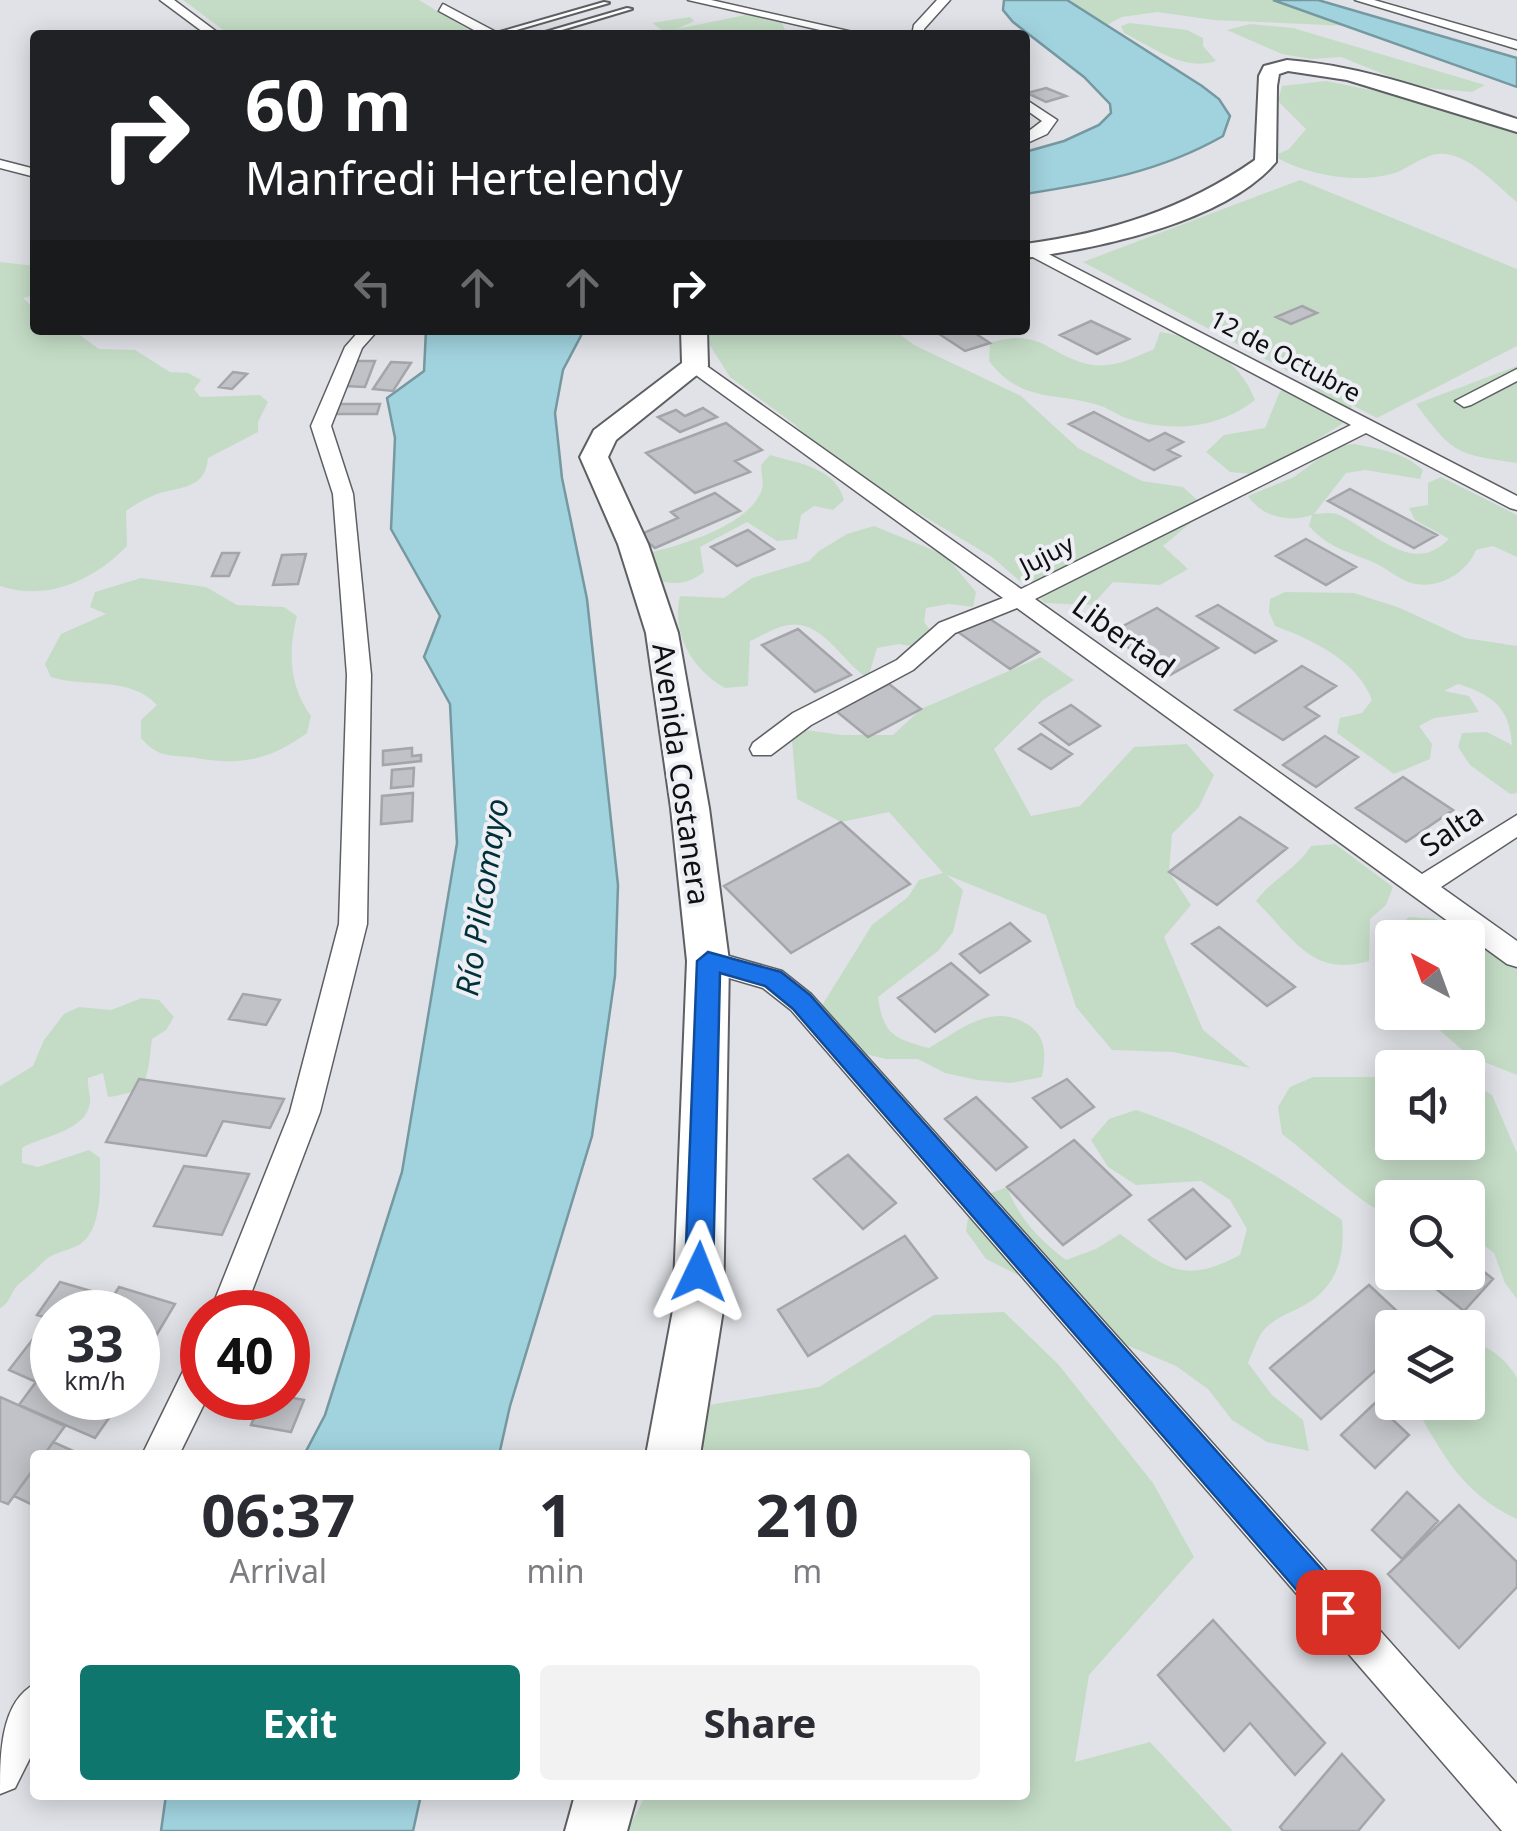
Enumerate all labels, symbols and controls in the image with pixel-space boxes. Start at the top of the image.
text: 60 m [245,56,412,152]
icon: right [80,70,210,200]
text: Manfredi Hertelendy [245,147,683,208]
icon: left [345,260,400,315]
icon: ahead [450,260,505,315]
icon: ahead [555,260,610,315]
icon: right [660,260,715,315]
street label: 12 de Octubre [1205,301,1367,409]
street label: Jujuy [1011,526,1079,583]
street label: Libertad [1064,585,1184,687]
street label: Avenida Costanera [643,640,721,908]
street label: Salta [1411,793,1491,865]
water label: Río Pilcomayo [444,795,518,999]
north arrow [1375,920,1485,1030]
map controls [1375,920,1485,1420]
button: sound [1375,1050,1485,1160]
button: search [1375,1180,1485,1290]
position arrow [647,1220,751,1324]
speed limit sign: 40 [180,1290,310,1420]
text: 33 [66,1309,124,1377]
button: layers [1375,1310,1485,1420]
text: km/h [64,1363,126,1397]
text: 06:37 [201,1473,355,1555]
text: 1 [538,1473,573,1555]
text: 210 [756,1473,859,1555]
text: Arrival [230,1549,327,1592]
text: min [527,1549,585,1592]
text: m [792,1549,822,1592]
pin [1296,1570,1381,1655]
icon: arrive [1311,1585,1366,1640]
button: Exit [80,1665,520,1780]
button: Share [540,1665,980,1780]

